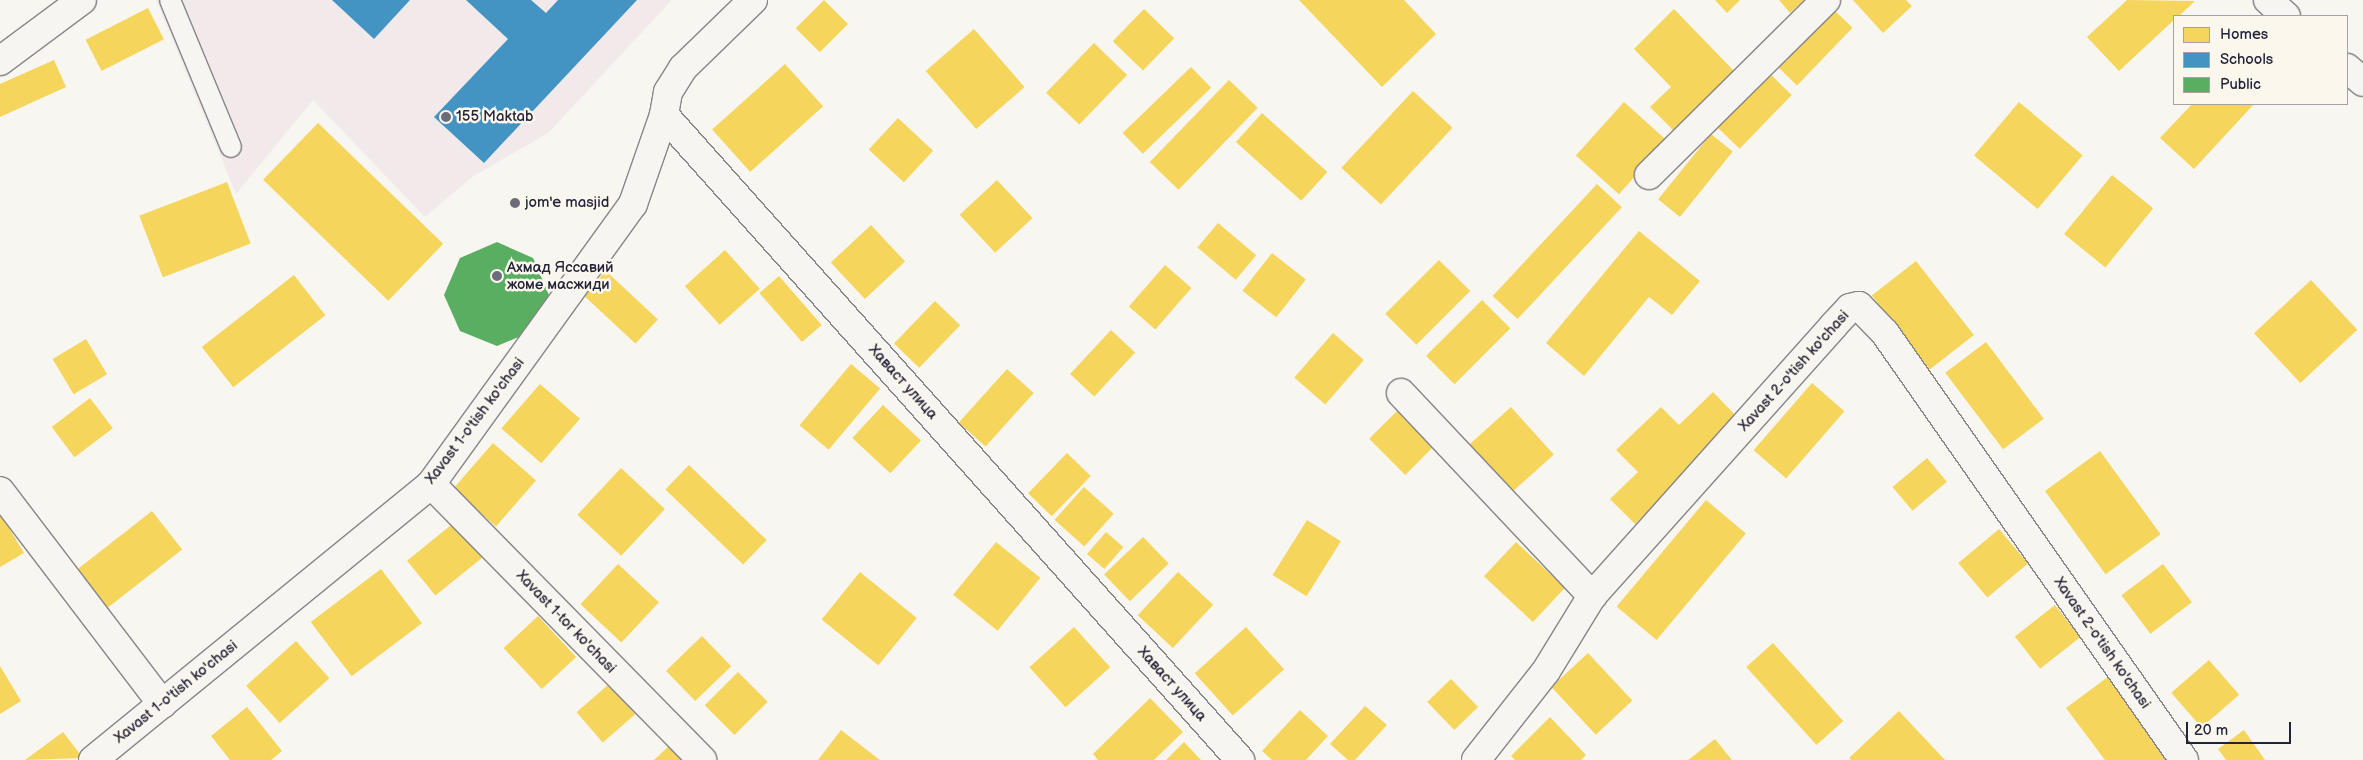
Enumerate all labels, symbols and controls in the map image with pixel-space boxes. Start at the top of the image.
legend [2173,15,2348,105]
text: Homes [2220,25,2268,44]
text: Schools [2220,50,2273,69]
text: Public [2220,75,2261,94]
place label: 155 Maktab [456,108,533,126]
marker: 155 Maktab [440,111,452,123]
place label: jom'e masjid [525,194,609,212]
marker: jom'e masjid [509,197,521,209]
place label: Ахмад Яссавий жоме масжиди [507,258,614,293]
marker: Ахмад Яссавий жоме масжиди [491,270,503,282]
street label: Xavast 2-o'tish ko'chasi [1735,307,1853,435]
street label: Хаваст улица [865,341,941,423]
street label: Xavast 1-o'tish ko'chasi [422,354,528,488]
street label: Xavast 1-tor ko'chasi [512,567,620,677]
street label: Xavast 2-o'tish ko'chasi [2050,574,2154,712]
street label: Xavast 1-o'tish ko'chasi [111,637,241,747]
street label: Хаваст улица [1134,643,1210,725]
scale bar [2188,712,2293,744]
text: 20 m [2194,721,2228,740]

